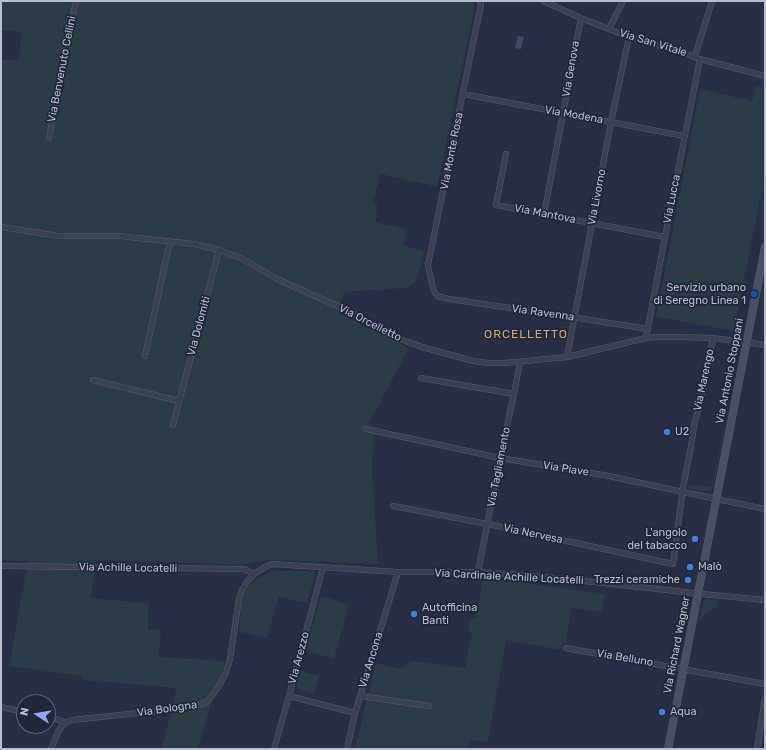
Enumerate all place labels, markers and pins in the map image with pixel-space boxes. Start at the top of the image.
place label: Servizio urbano di Seregno Linea 1 [653,281,746,307]
marker: Servizio urbano di Seregno Linea 1 [749,289,759,299]
place label: U2 [675,425,689,439]
marker: U2 [662,427,672,437]
place label: L'angolo del tabacco [627,526,687,552]
marker: L'angolo del tabacco [690,534,700,544]
place label: Malò [698,560,722,574]
marker: Malò [685,562,695,572]
place label: Trezzi ceramiche [594,573,680,587]
marker: Trezzi ceramiche [683,575,693,585]
place label: Autofficina Banti [422,601,477,627]
marker: Autofficina Banti [409,609,419,619]
place label: Aqua [670,705,697,719]
marker: Aqua [657,707,667,717]

